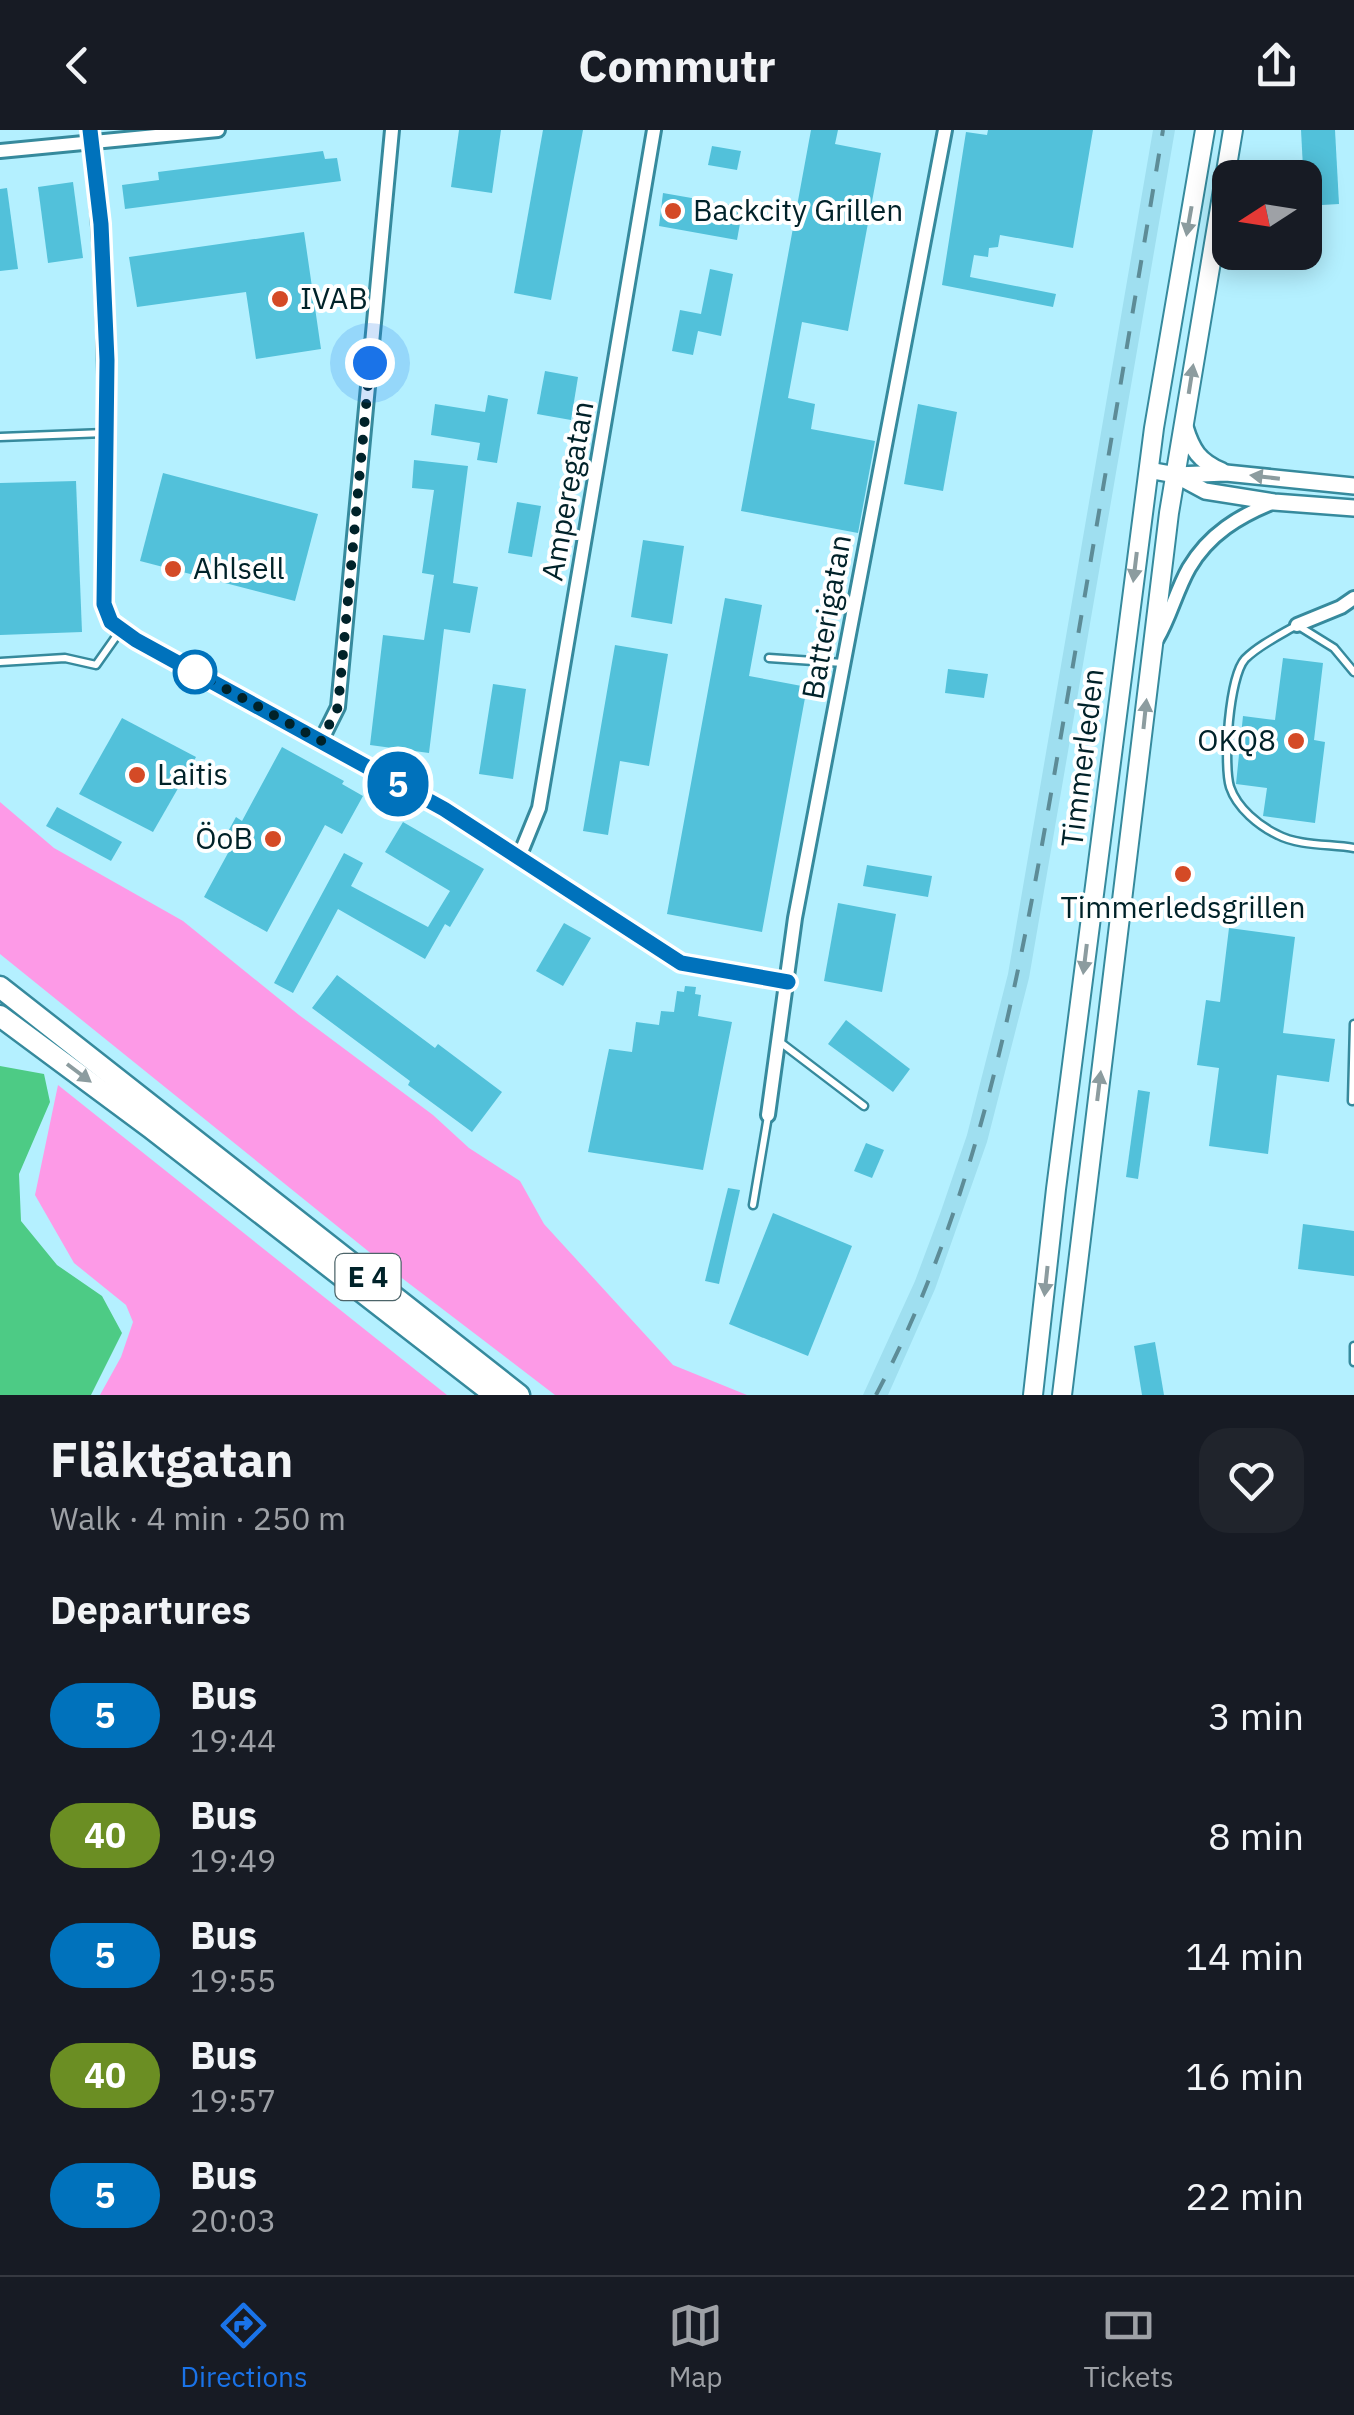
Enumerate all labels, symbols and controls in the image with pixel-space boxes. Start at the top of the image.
text: Commutr [578,36,776,94]
icon: back [50,38,105,93]
icon: share [1249,38,1304,93]
north arrow [1212,160,1322,270]
map controls [1212,160,1322,270]
place label: Backcity Grillen [693,190,903,229]
marker: Backcity Grillen [662,200,684,222]
one-way arrow [1181,205,1196,237]
place label: IVAB [300,278,368,317]
marker: IVAB [269,288,291,310]
your location [345,338,395,388]
one-way arrow [1184,363,1199,394]
street label: Amperegatan [532,398,602,584]
one-way arrow [1249,469,1280,485]
street label: Batterigatan [792,531,859,702]
place label: Ahlsell [193,548,285,587]
one-way arrow [1127,552,1143,583]
marker: Ahlsell [162,558,184,580]
unlabelled marker [174,651,216,693]
street label: Timmerleden [1051,666,1112,850]
one-way arrow [1137,698,1153,730]
place label: OKQ8 [1197,720,1276,759]
marker: OKQ8 [1285,730,1307,752]
line badge: 5 [366,752,430,816]
place label: Laitis [157,754,228,793]
text: 5 [387,761,409,807]
marker: Laitis [126,764,148,786]
place label: ÖoB [195,818,253,857]
marker: ÖoB [262,828,284,850]
marker: Timmerledsgrillen [1172,863,1194,885]
place label: Timmerledsgrillen [1061,887,1305,926]
one-way arrow [1077,943,1093,975]
one-way arrow [66,1063,92,1083]
one-way arrow [1091,1069,1107,1101]
road number: E 4 [336,1254,400,1300]
one-way arrow [1038,1266,1054,1298]
text: Fläktgatan [50,1428,293,1490]
button: heart [1199,1428,1304,1533]
text: Walk · 4 min · 250 m [50,1497,346,1539]
text: Departures [50,1585,251,1634]
text: Bus [190,1670,257,1719]
text: 3 min [1208,1691,1304,1740]
text: 5 [94,1692,116,1738]
text: 19:44 [190,1719,276,1761]
text: Bus [190,1790,257,1839]
text: 8 min [1208,1811,1304,1860]
text: 40 [84,1812,126,1858]
text: 19:49 [190,1839,276,1881]
text: Bus [190,1910,257,1959]
text: 14 min [1185,1931,1304,1980]
text: 5 [94,1932,116,1978]
text: 19:55 [190,1959,276,2001]
text: Bus [190,2030,257,2079]
text: 16 min [1185,2051,1304,2100]
text: 40 [84,2052,126,2098]
text: 19:57 [190,2079,276,2121]
text: Bus [190,2150,257,2199]
text: 22 min [1185,2171,1304,2220]
text: 5 [94,2172,116,2218]
text: 20:03 [190,2199,276,2241]
tab: Directions [180,2298,308,2395]
tab: Map [668,2298,723,2395]
tab: Tickets [1084,2298,1174,2395]

